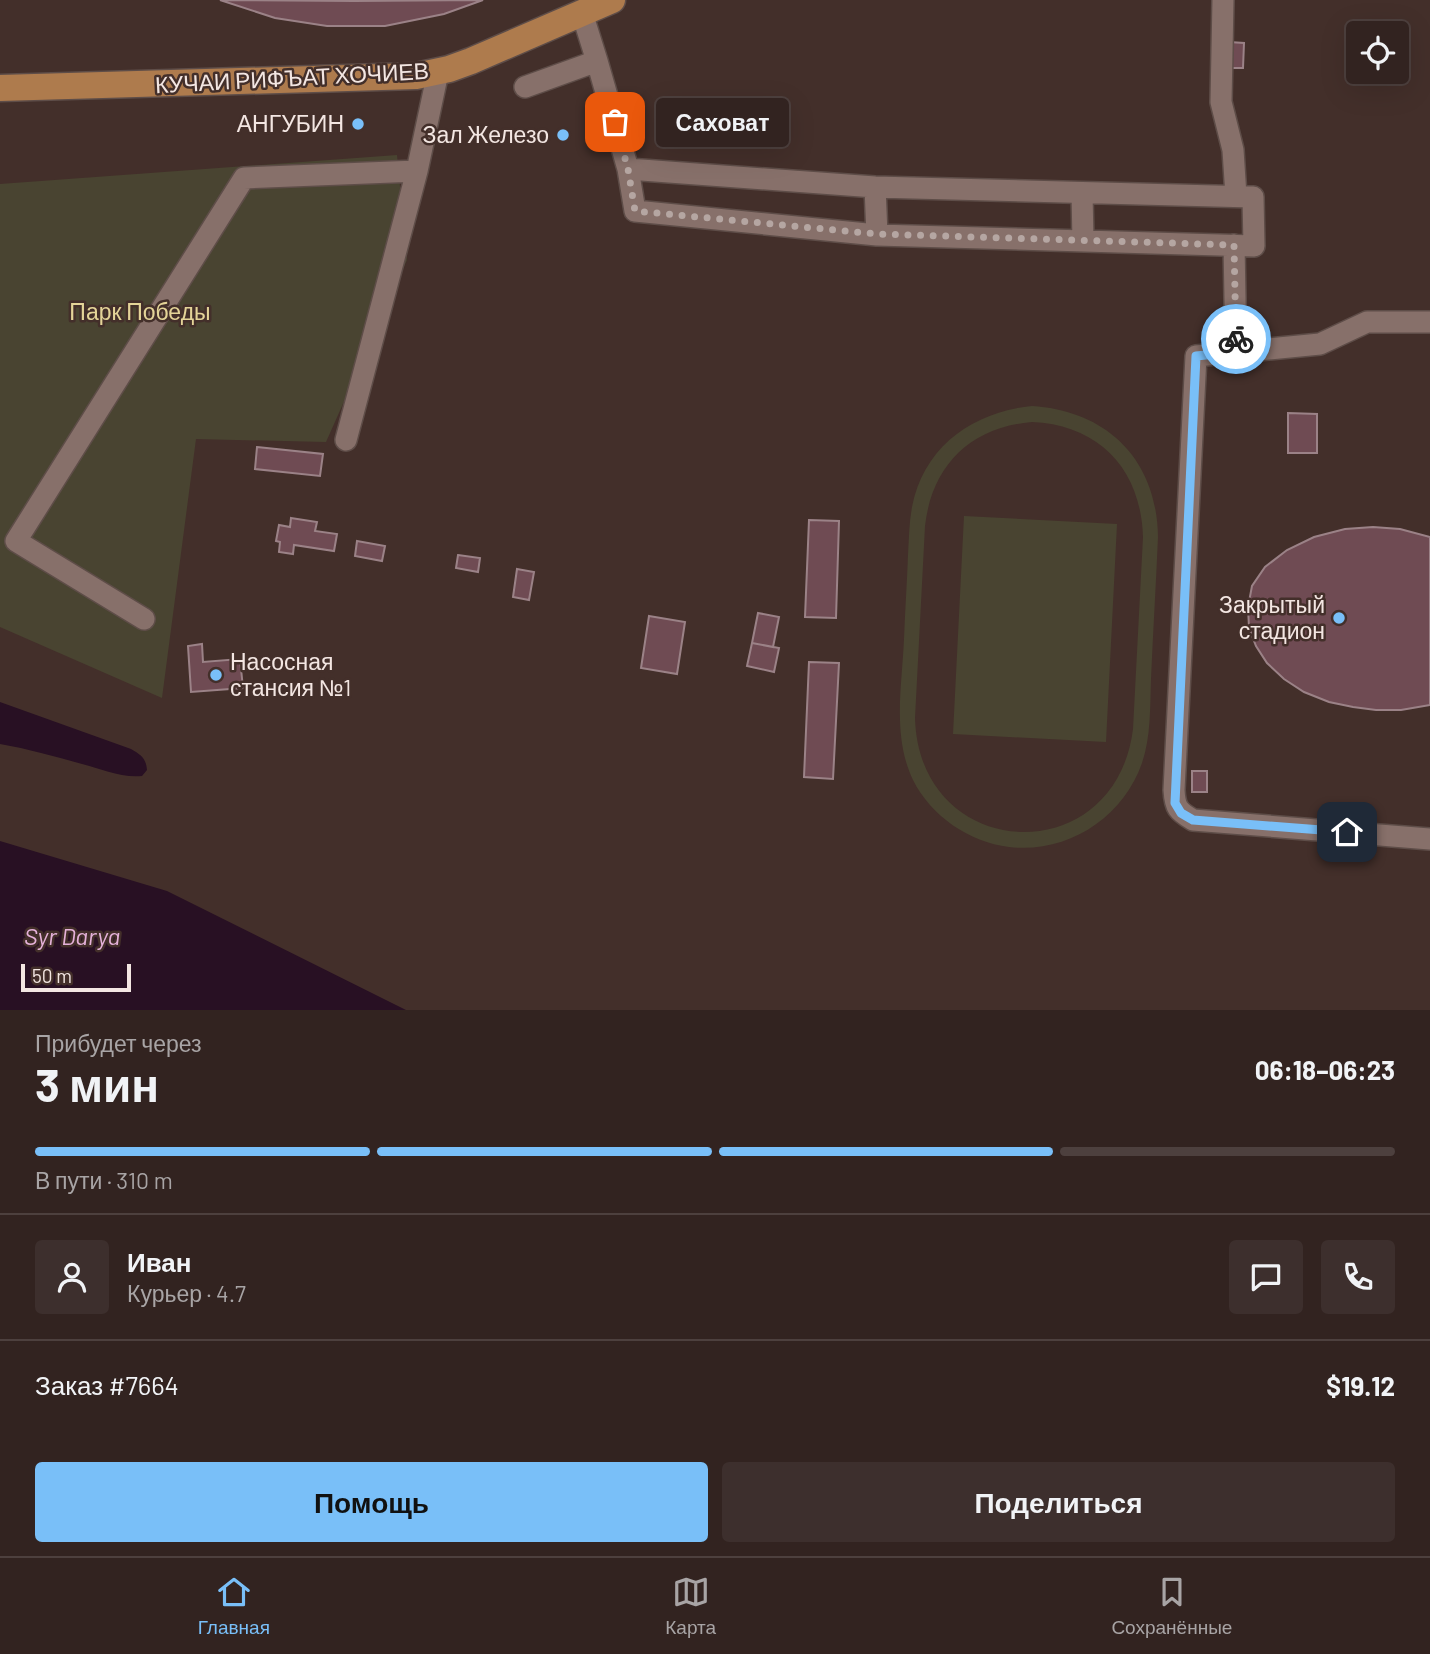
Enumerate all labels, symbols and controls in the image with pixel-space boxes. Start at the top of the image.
map controls [1346,21,1409,84]
button: locate [1346,21,1409,84]
street label: КУЧАИ РИФЪАТ ХОЧИЕВ [154,56,430,98]
pin [585,92,645,152]
callout: Саховат [657,97,790,146]
icon: bag [596,103,634,141]
text: Саховат [676,108,769,136]
place label: АНГУБИН [237,109,344,137]
marker: АНГУБИН [350,116,366,132]
place label: Зал Железо [423,120,549,148]
marker: Зал Железо [555,127,571,143]
park label: Парк Победы [69,297,211,325]
courier [1201,304,1271,374]
icon: bike [1217,320,1255,358]
place label: Закрытый стадион [1219,590,1325,644]
marker: Закрытый стадион [1331,610,1347,626]
place label: Насосная стансия №1 [230,647,351,701]
marker: Насосная стансия №1 [208,667,224,683]
pin [1317,802,1377,862]
icon: home [1328,813,1366,851]
water label: Syr Darya [24,921,120,950]
scale bar [21,961,131,993]
text: 50 m [32,964,72,987]
text: Прибудет через [35,1029,202,1057]
text: 06:18–06:23 [1255,1054,1395,1085]
text: 3 мин [35,1056,159,1111]
text: В пути · 310 m [35,1166,173,1194]
button: person [35,1240,109,1314]
button: chat [1229,1240,1303,1314]
button: phone [1321,1240,1395,1314]
text: Иван [127,1246,192,1277]
text: Курьер · 4.7 [127,1279,246,1307]
text: Заказ #7664 [35,1369,179,1400]
text: $19.12 [1326,1370,1395,1401]
button: Помощь [35,1462,708,1542]
button: Поделиться [722,1462,1395,1542]
tab: Главная [198,1573,270,1639]
tab: Карта [665,1573,716,1639]
tab: Сохранённые [1111,1573,1232,1639]

